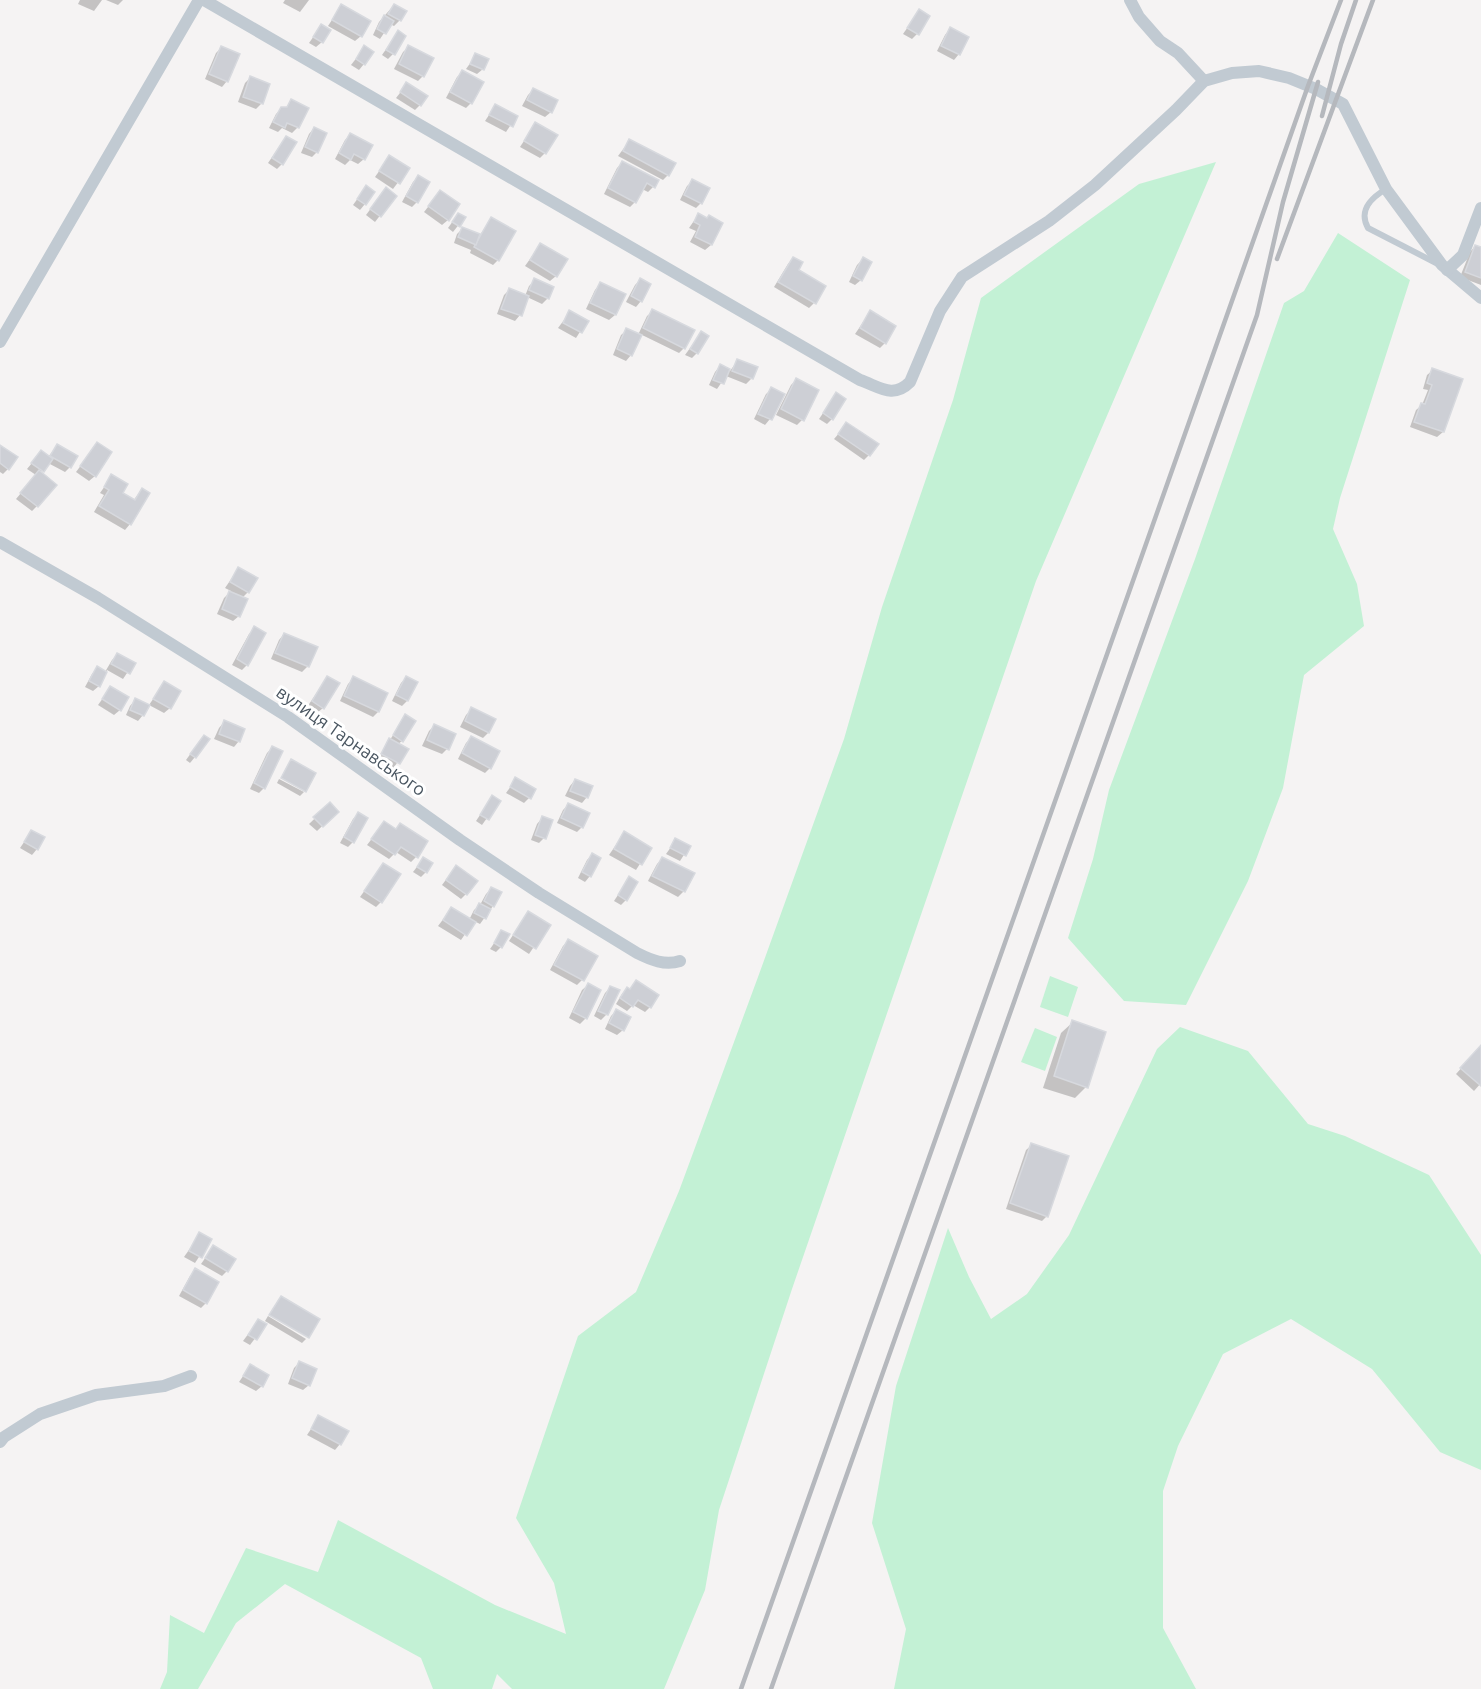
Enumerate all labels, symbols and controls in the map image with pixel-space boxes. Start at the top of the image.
street label: вулиця Тарнавського [273,681,430,799]

